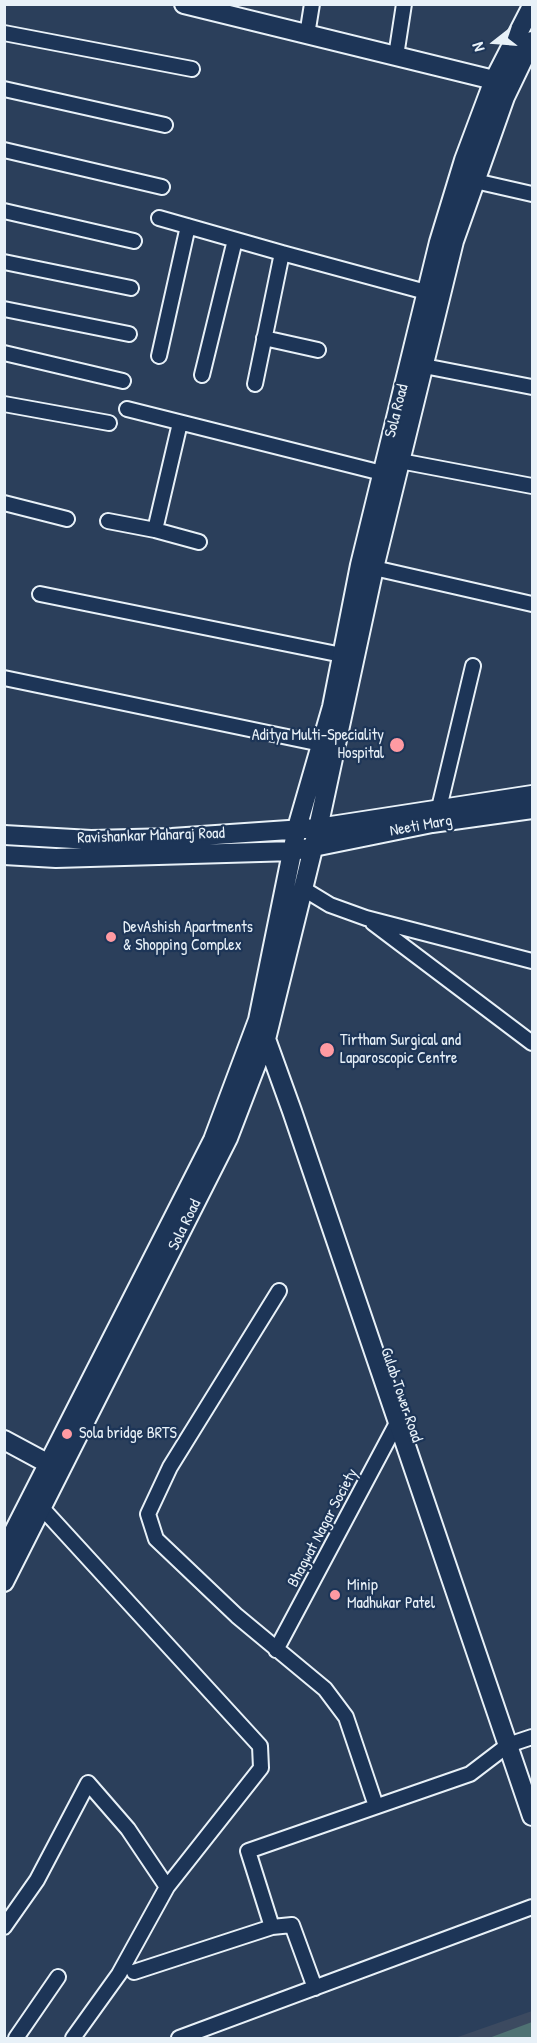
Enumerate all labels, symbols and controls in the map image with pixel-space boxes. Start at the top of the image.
north arrow [465,12,525,72]
text: N [466,40,490,55]
street label: Sola Road [381,382,413,440]
place label: Aditya Multi-Speciality Hospital [252,726,384,764]
marker: Aditya Multi-Speciality Hospital [388,736,406,754]
street label: Neeti Marg [388,811,454,841]
street label: Ravishankar Maharaj Road [77,824,225,848]
place label: DevAshish Apartments & Shopping Complex [123,918,253,956]
marker: DevAshish Apartments & Shopping Complex [104,930,118,944]
place label: Tirtham Surgical and Laparoscopic Centre [340,1031,461,1069]
marker: Tirtham Surgical and Laparoscopic Centre [318,1041,336,1059]
street label: Sola Road [164,1196,206,1254]
street label: Gulab Tower Road [376,1345,426,1445]
place label: Sola bridge BRTS [79,1424,177,1444]
marker: Sola bridge BRTS [60,1427,74,1441]
street label: Bhagwat Nagar Society [284,1466,362,1590]
place label: Minip Madhukar Patel [347,1576,435,1614]
marker: Minip Madhukar Patel [328,1588,342,1602]

